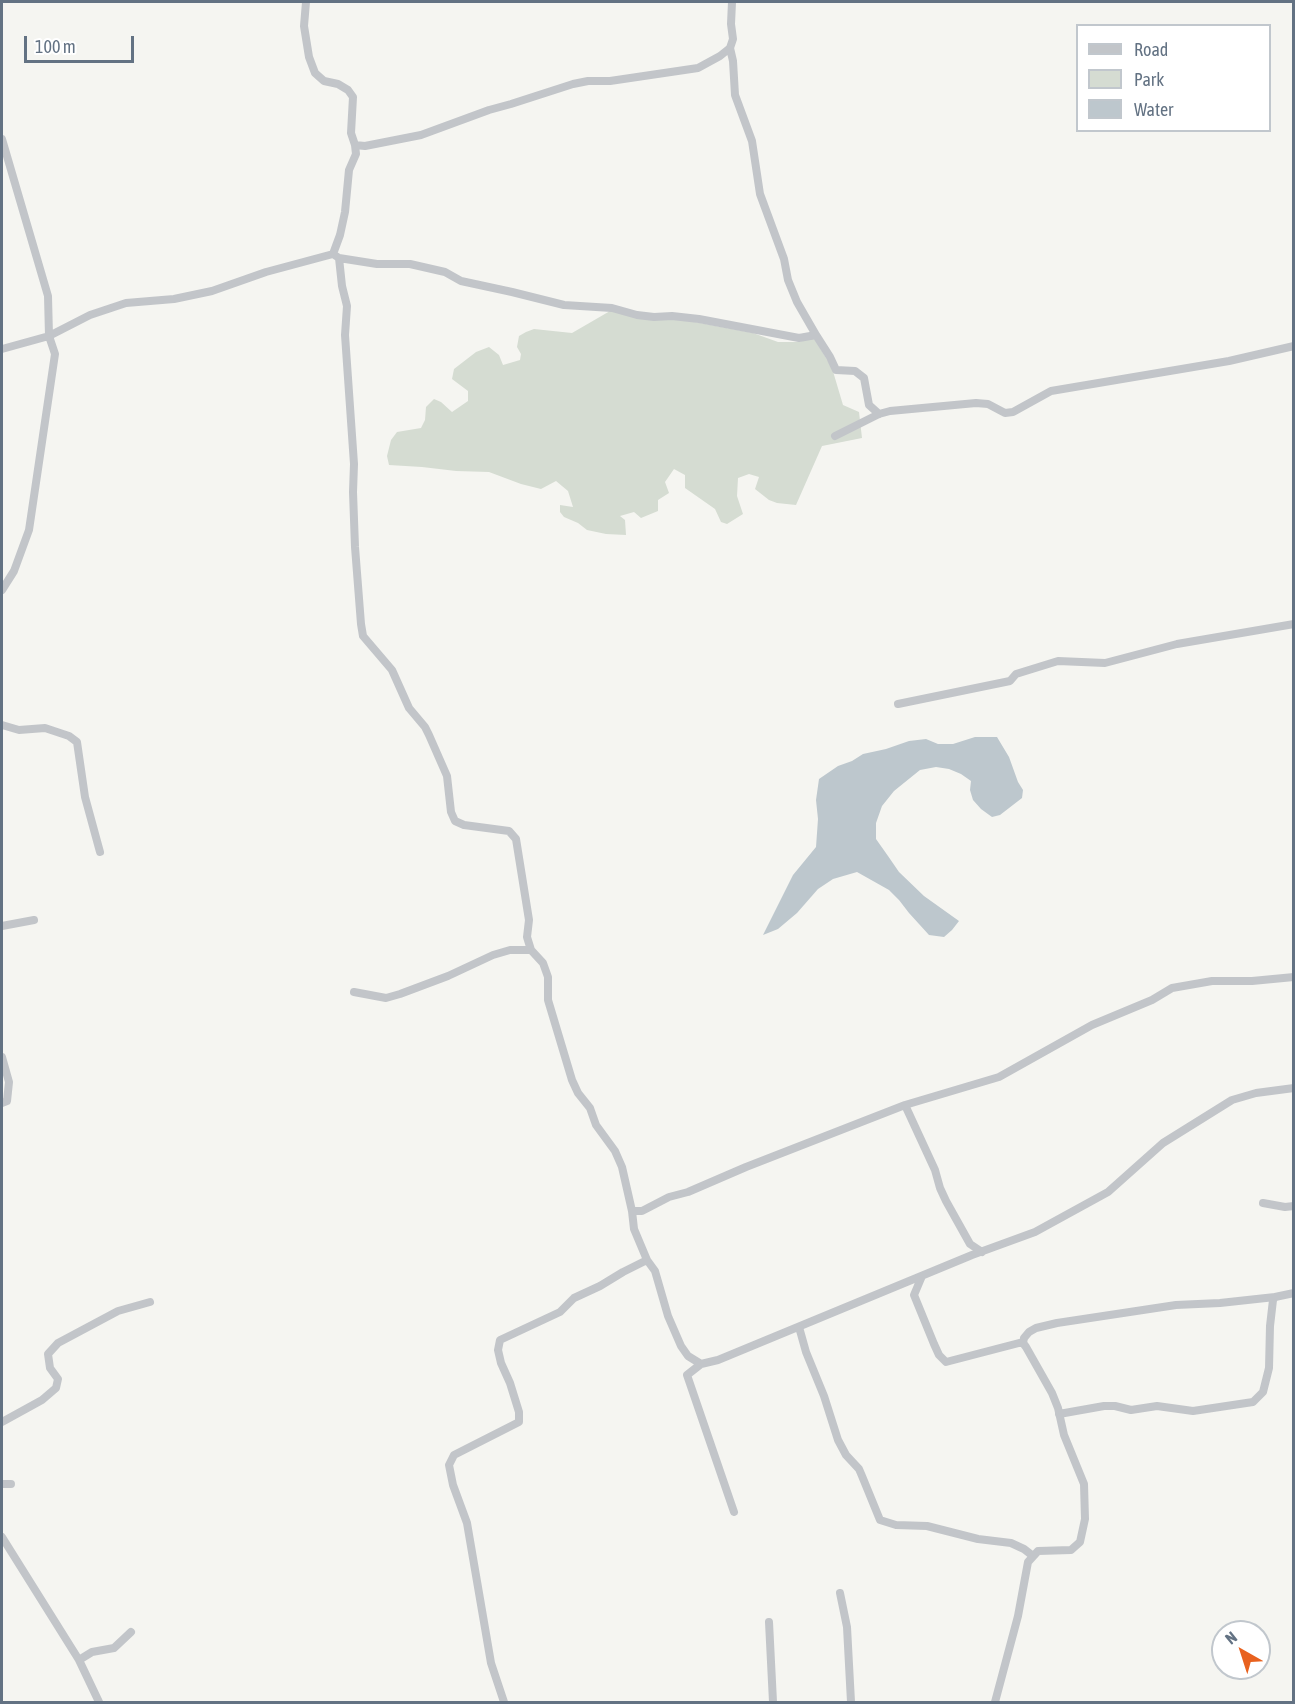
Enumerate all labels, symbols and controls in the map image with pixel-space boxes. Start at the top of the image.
scale bar [27,24,136,62]
legend [1076,24,1271,132]
text: 100 m [35,36,76,57]
text: Road [1134,39,1168,60]
text: Park [1134,69,1164,90]
text: Water [1134,99,1173,120]
north arrow [1211,1620,1271,1680]
text: N [1222,1628,1240,1648]

